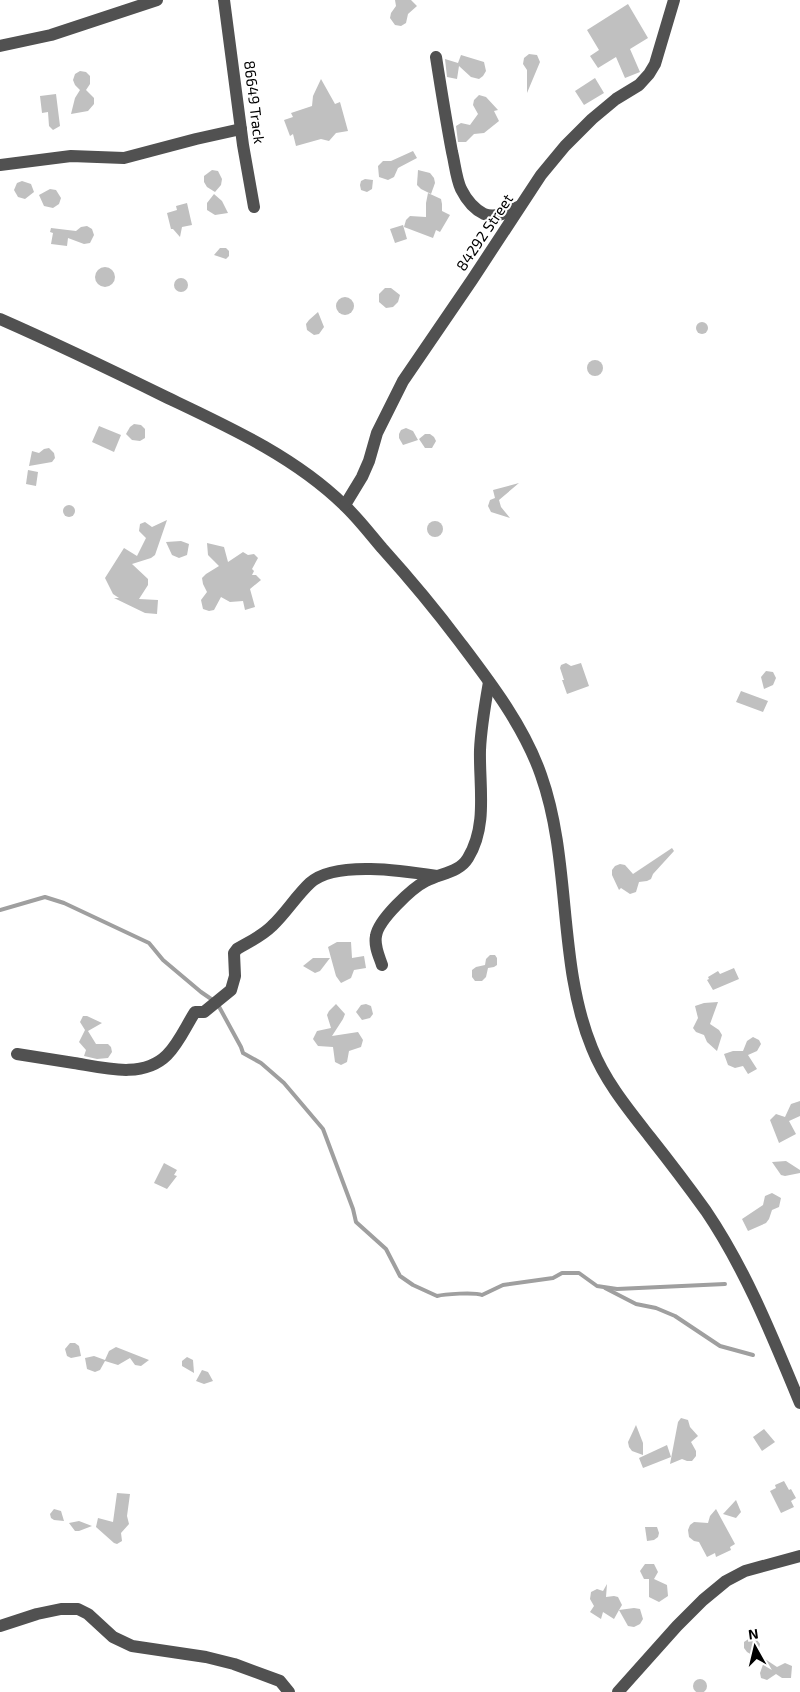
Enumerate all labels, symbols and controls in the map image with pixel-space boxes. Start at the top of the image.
street label: 86649 Track [241,59,269,145]
street label: 84292 Street [452,190,516,274]
north arrow [730,1622,780,1672]
text: N [747,1625,759,1643]

